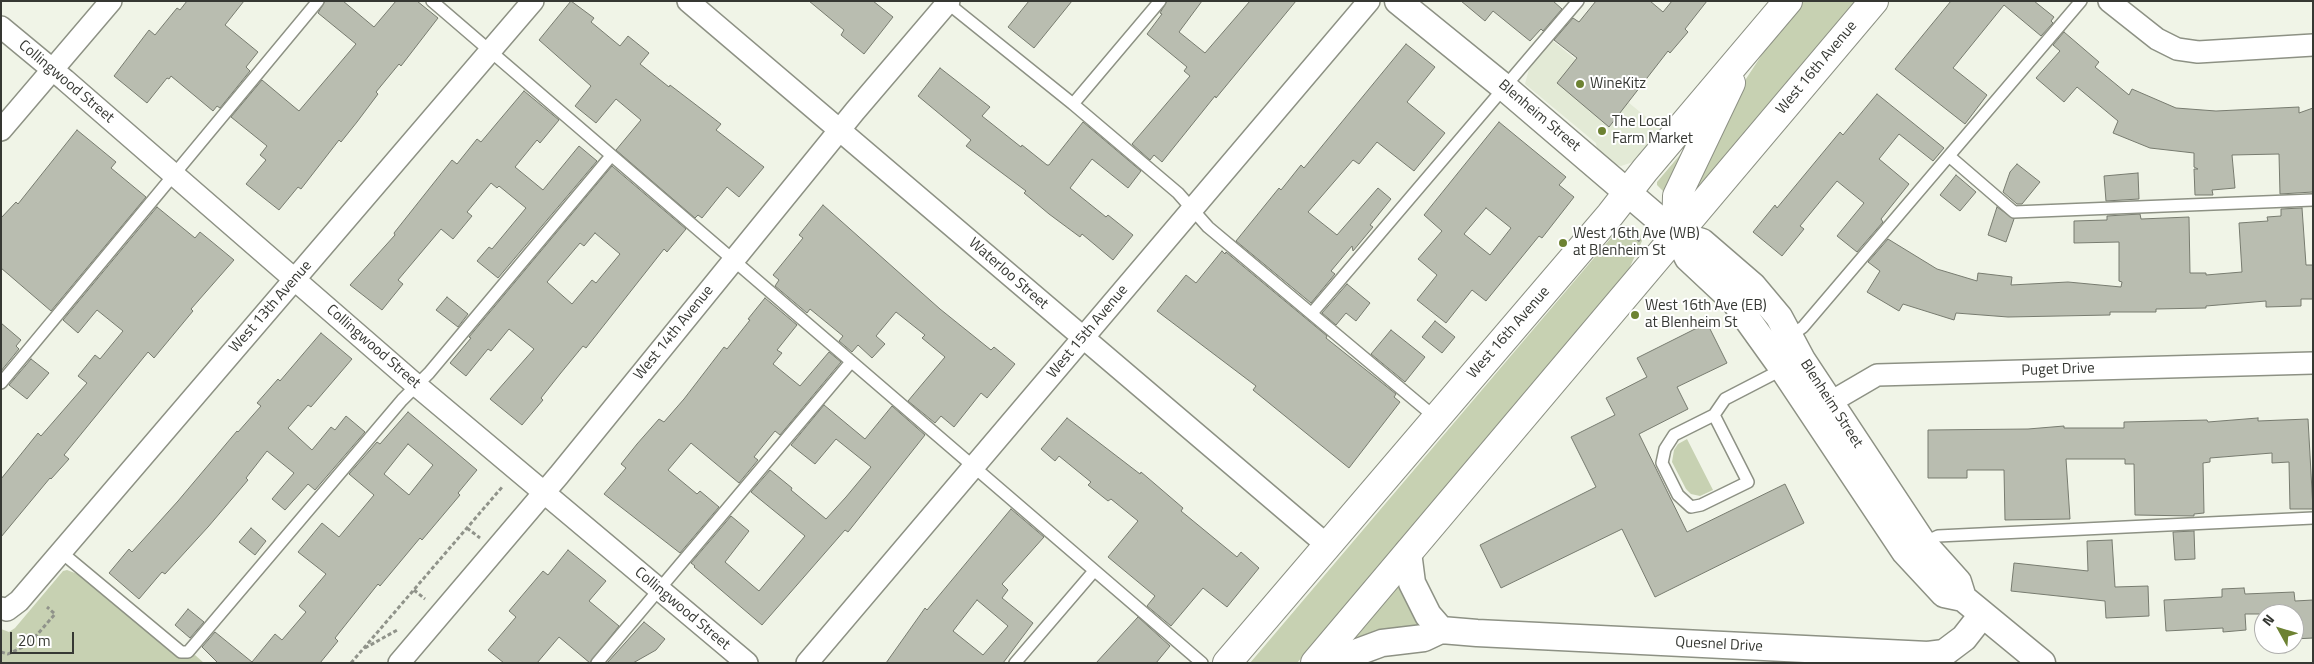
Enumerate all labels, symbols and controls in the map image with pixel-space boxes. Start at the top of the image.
street label: West 16th Avenue [1773,18,1861,118]
street label: Collingwood Street [15,37,117,127]
place label: WineKitz [1590,75,1646,93]
street label: Blenheim Street [1494,76,1584,156]
marker: WineKitz [1574,78,1586,90]
place label: The Local Farm Market [1612,113,1693,148]
marker: The Local Farm Market [1596,125,1608,137]
place label: West 16th Ave (WB) at Blenheim St [1573,225,1700,260]
street label: Waterloo Street [964,234,1052,314]
marker: West 16th Ave (WB) at Blenheim St [1557,237,1569,249]
street label: West 13th Avenue [226,257,316,357]
street label: West 14th Avenue [630,282,718,384]
street label: West 15th Avenue [1044,282,1132,382]
street label: West 16th Avenue [1464,283,1554,383]
place label: West 16th Ave (EB) at Blenheim St [1645,297,1767,332]
street label: Collingwood Street [322,301,424,393]
marker: West 16th Ave (EB) at Blenheim St [1629,309,1641,321]
street label: Blenheim Street [1796,356,1866,452]
street label: Puget Drive [2021,360,2095,380]
street label: Collingwood Street [631,564,733,654]
north arrow [2254,604,2304,654]
text: N [2257,610,2279,630]
scale bar [12,622,76,654]
text: 20 m [18,629,51,652]
street label: Quesnel Drive [1675,634,1763,656]

